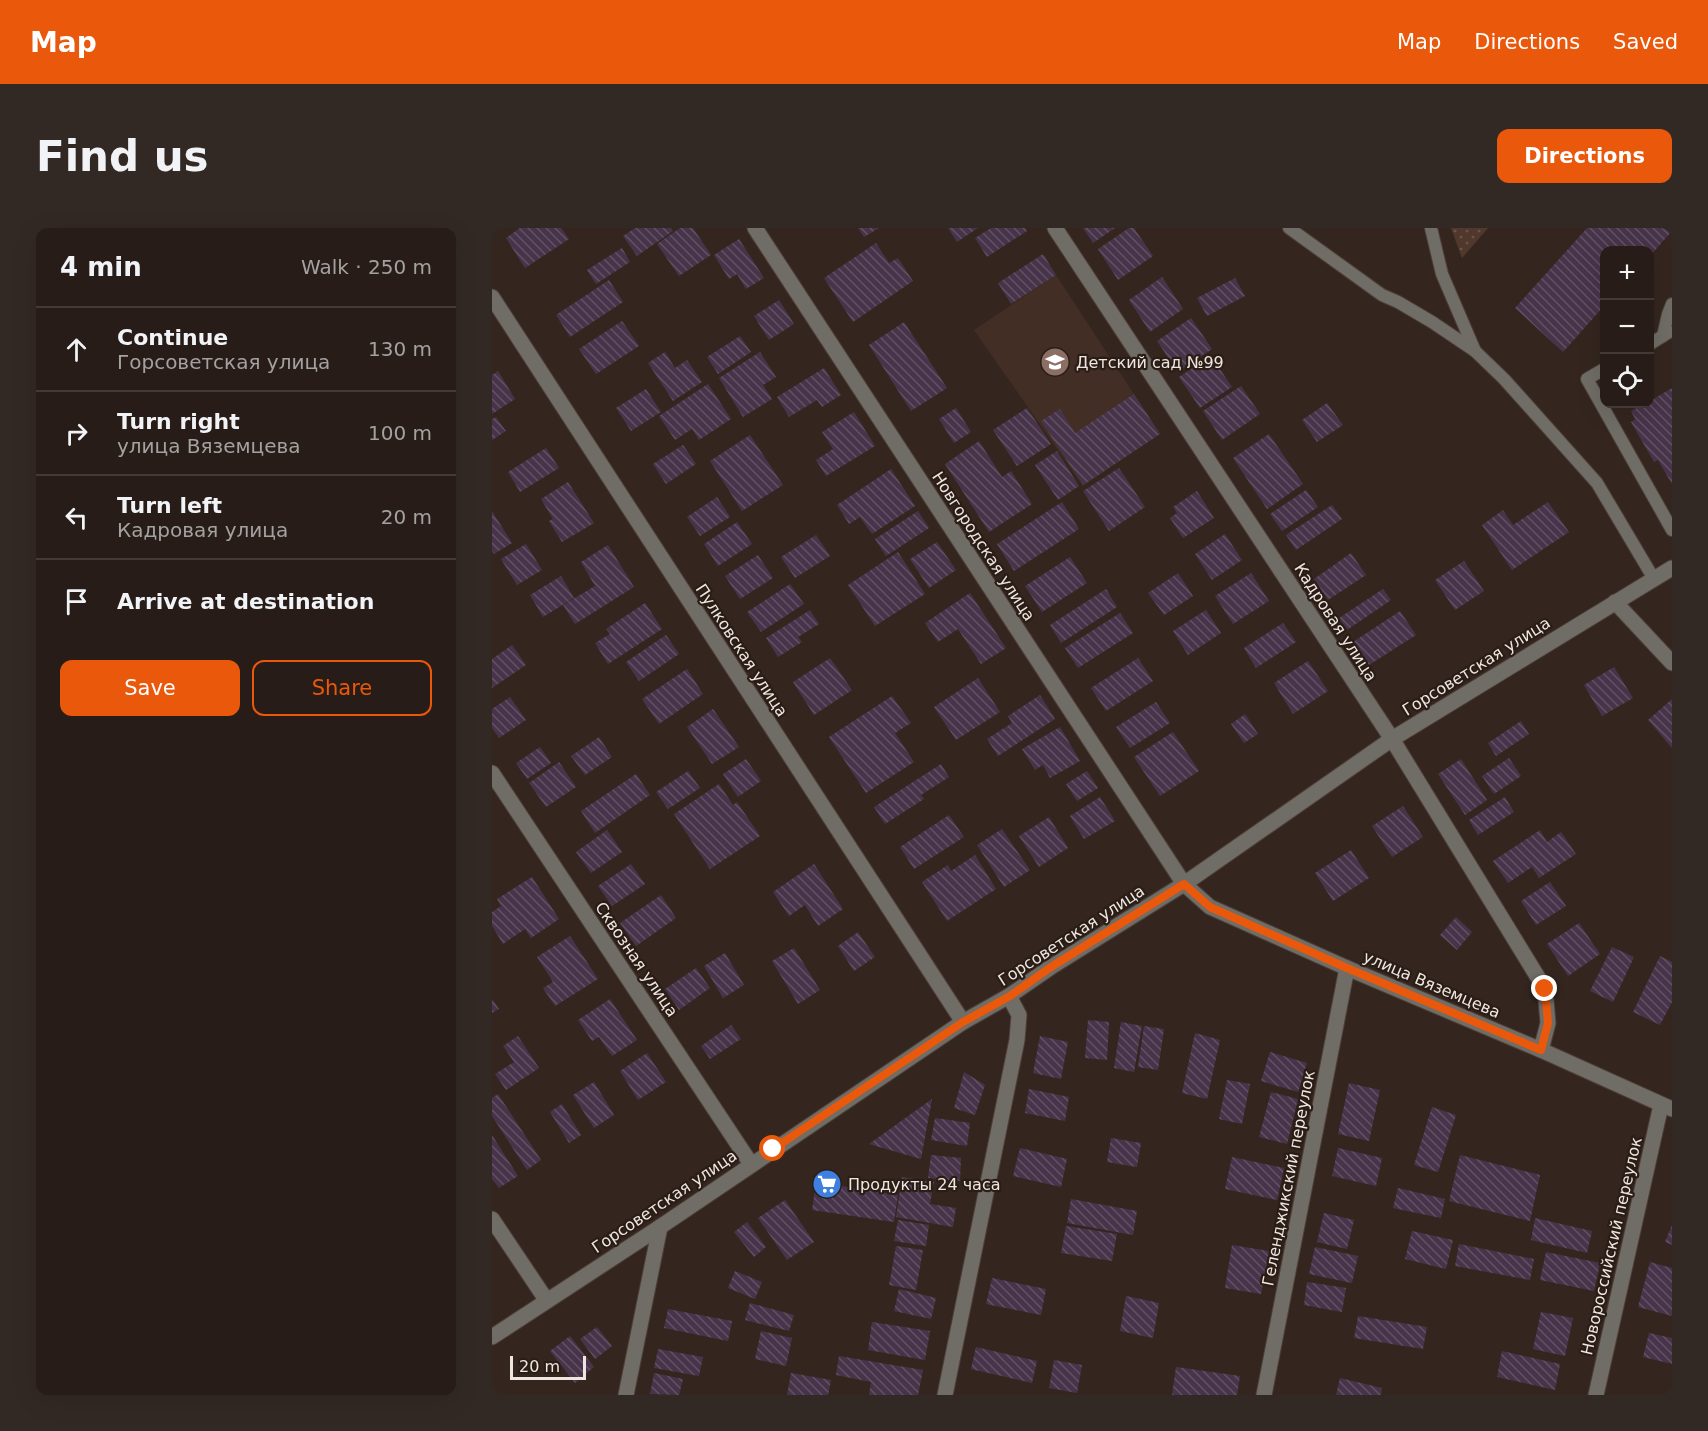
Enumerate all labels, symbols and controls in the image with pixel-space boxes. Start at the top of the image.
text: Map [30,26,97,59]
text: Map [1397,30,1441,54]
text: Directions [1474,30,1580,54]
text: Saved [1613,30,1678,54]
button: Directions [1497,129,1672,183]
text: Find us [36,132,209,181]
map controls [1600,246,1654,408]
button: + [1600,246,1654,300]
text: 4 min [60,252,142,282]
text: Walk · 250 m [301,255,432,279]
button: − [1600,300,1654,354]
text: Continue [117,325,228,350]
icon: ahead [60,333,93,366]
text: 130 m [368,337,432,361]
school or university icon: Детский сад №99 [1039,346,1071,378]
text: Горсоветская улица [117,350,330,374]
place label: Детский сад №99 [1076,353,1224,372]
button: locate [1600,354,1654,408]
text: Turn right [117,409,240,434]
icon: right [60,417,93,450]
text: 100 m [368,421,432,445]
text: улица Вяземцева [117,434,301,458]
street label: Новгородская улица [928,468,1039,625]
text: Turn left [117,493,222,518]
icon: left [60,501,93,534]
text: 20 m [381,505,432,529]
text: Кадровая улица [117,518,288,542]
street label: Кадровая улица [1290,560,1381,685]
street label: Пулковская улица [692,580,792,720]
icon: arrive [60,585,93,618]
text: Arrive at destination [117,589,374,614]
street label: Горсоветская улица [1399,613,1554,720]
button: Save [60,660,240,716]
button: Share [252,660,432,716]
street label: Горсоветская улица [995,881,1148,990]
street label: Сквозная улица [591,898,682,1020]
street label: улица Вяземцева [1360,947,1503,1022]
route end [1531,975,1557,1001]
street label: Геленджикский переулок [1258,1068,1319,1288]
route start [759,1135,785,1161]
street label: Новороссийский переулок [1577,1135,1646,1357]
street label: Горсоветская улица [588,1146,740,1257]
supermarket icon: Продукты 24 часа [811,1168,843,1200]
place label: Продукты 24 часа [848,1175,1001,1194]
scale bar [510,1353,586,1380]
text: 20 m [519,1357,560,1376]

